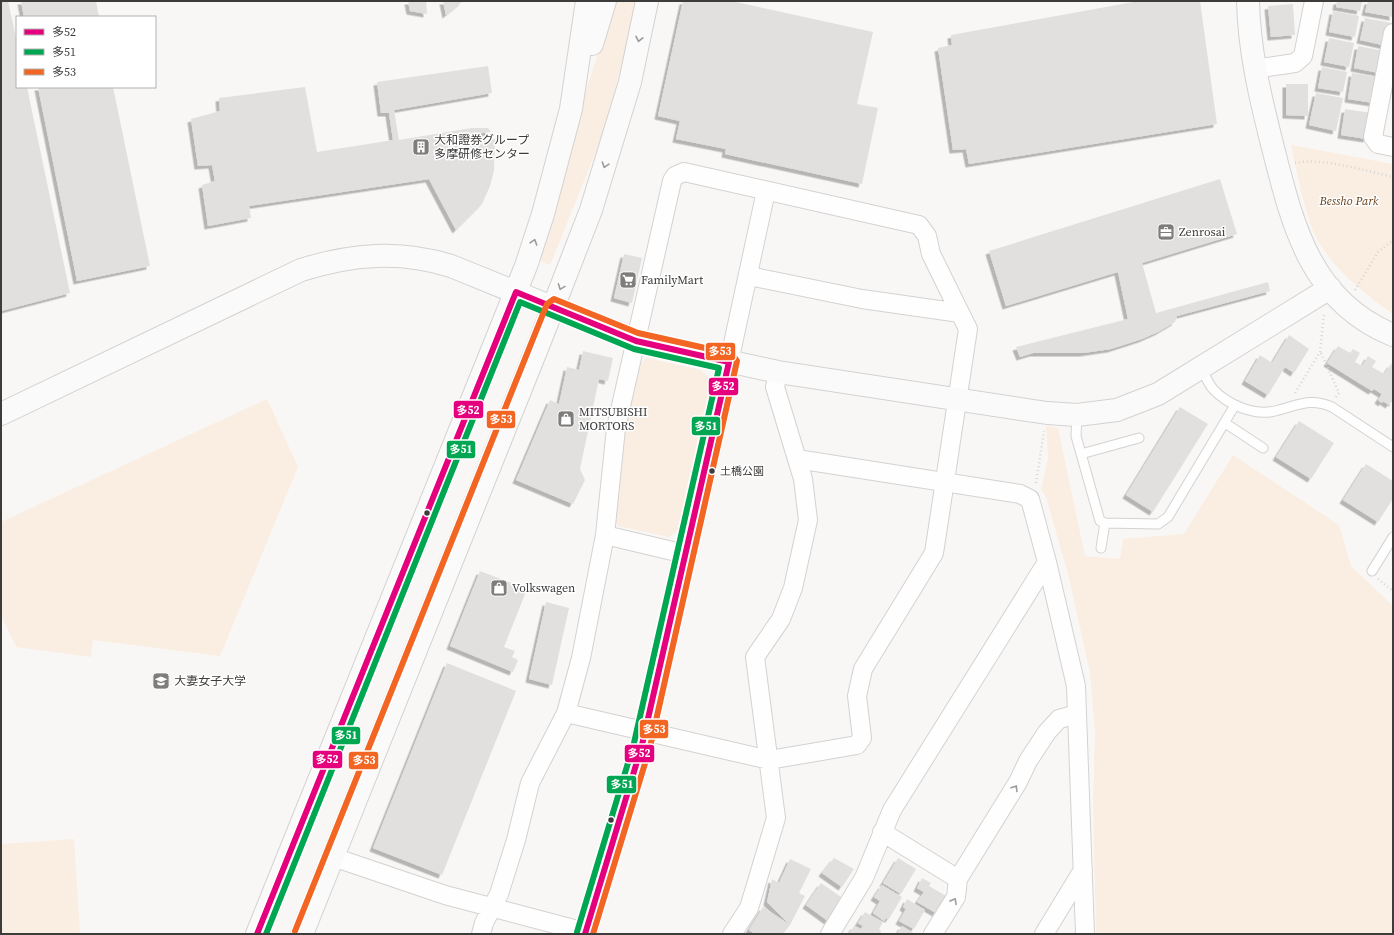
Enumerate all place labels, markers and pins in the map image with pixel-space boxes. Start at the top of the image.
place label: 大和證券グループ 多摩研修センター [434,132,530,162]
building icon: 大和證券グループ 多摩研修センター [411,137,431,157]
office icon: Zenrosai [1156,222,1176,242]
place label: Zenrosai [1179,224,1226,240]
supermarket icon: FamilyMart [618,270,638,290]
place label: FamilyMart [641,272,703,288]
place label: MITSUBISHI MORTORS [579,404,647,434]
shop icon: MITSUBISHI MORTORS [556,409,576,429]
place label: 土橋公園 [720,464,764,479]
marker: 土橋公園 [707,466,717,476]
unlabelled marker [422,508,432,518]
shop icon: Volkswagen [489,578,509,598]
place label: Volkswagen [512,580,575,596]
school or university icon: 大妻女子大学 [151,671,171,691]
place label: 大妻女子大学 [174,673,246,689]
unlabelled marker [606,815,616,825]

